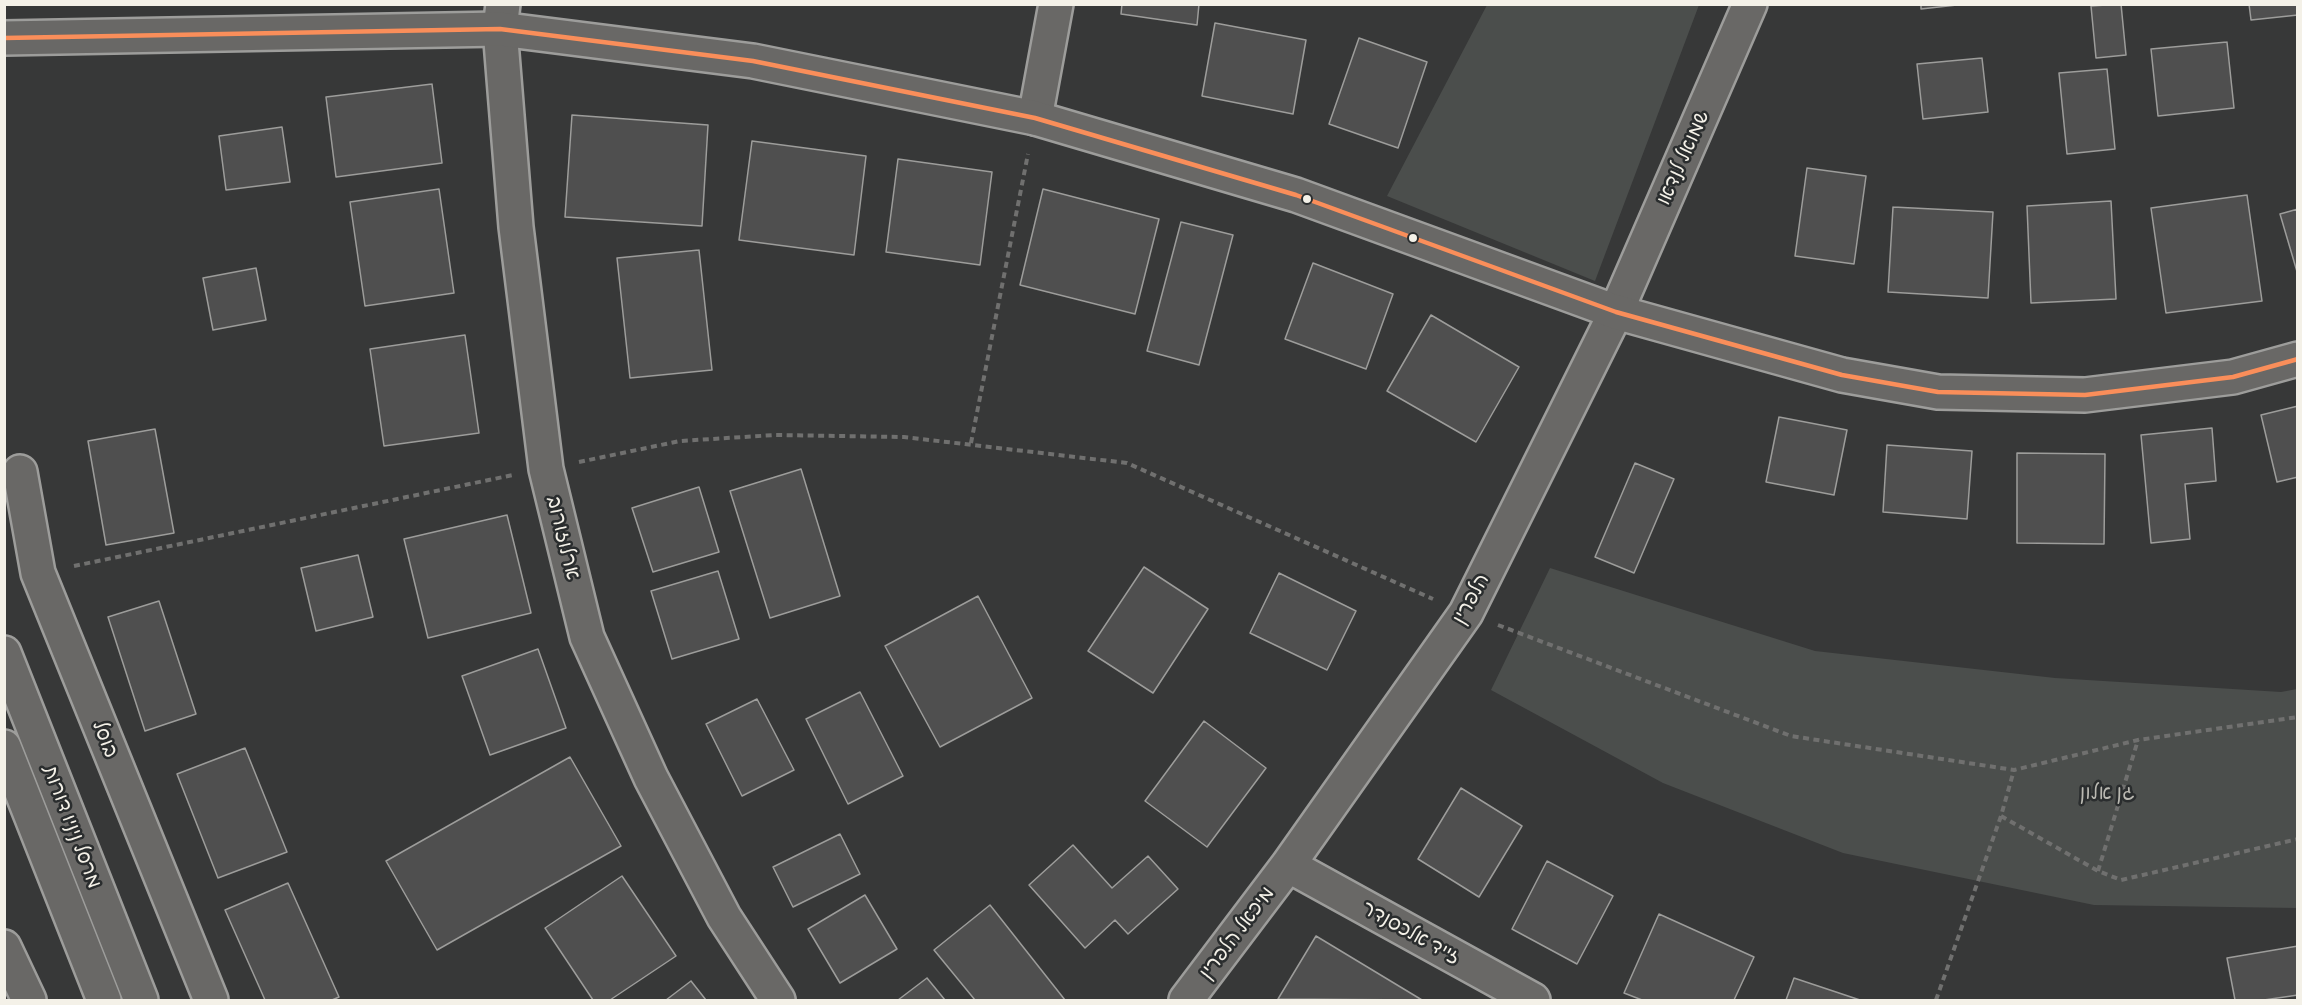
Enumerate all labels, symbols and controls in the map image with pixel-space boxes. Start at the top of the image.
street label: שמואל לנדאו [1652,107,1714,209]
unlabelled marker [1301,193,1313,205]
unlabelled marker [1407,232,1419,244]
street label: ארלוזורוב [541,494,585,582]
street label: הלפרין [1447,570,1495,628]
street label: בוסל [87,717,123,761]
street label: מרסל ניניו דורות [38,762,106,892]
park label: גן אלון [2080,781,2134,805]
street label: מיכאל הלפרין [1194,882,1280,984]
street label: זייד אלכסנדר [1358,896,1464,970]

